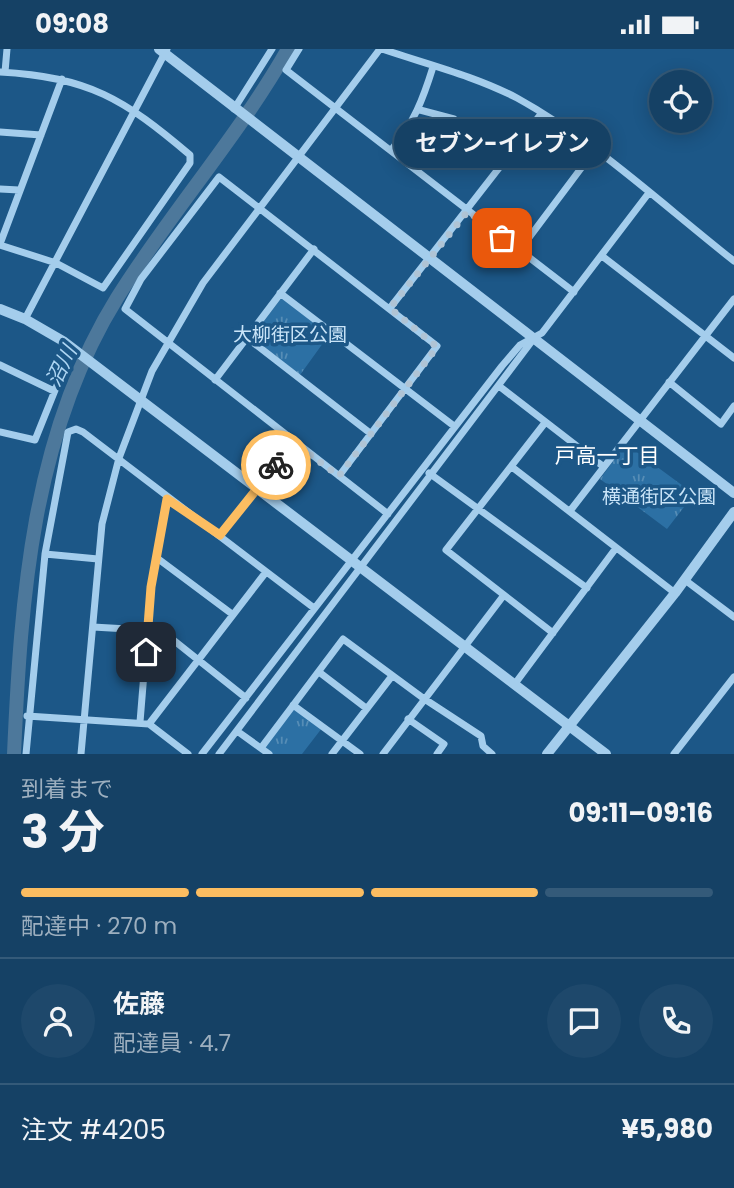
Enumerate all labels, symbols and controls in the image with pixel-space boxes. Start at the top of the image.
text: 09:08 [35,6,109,42]
map controls [649,70,712,133]
button: locate [649,70,712,133]
callout: セブン-イレブン [393,119,610,168]
text: セブン-イレブン [415,127,590,159]
pin [472,208,532,268]
icon: bag [483,219,521,257]
park label: 大柳街区公園 [233,321,347,348]
water label: 沼川 [39,339,84,391]
courier [241,430,311,500]
district label: 戸高一丁目 [555,441,660,470]
icon: bike [257,446,295,484]
park label: 横通街区公園 [602,483,716,510]
pin [116,622,176,682]
icon: home [127,633,165,671]
text: 到着まで [21,773,113,805]
text: 09:11–09:16 [568,795,713,831]
text: 3 分 [21,800,105,864]
text: 配達中 · 270 m [21,910,177,942]
button: person [21,984,95,1058]
button: chat [547,984,621,1058]
button: phone [639,984,713,1058]
text: 佐藤 [113,986,165,1022]
text: 配達員 · 4.7 [113,1027,231,1059]
text: ¥5,980 [621,1111,713,1147]
text: 注文 #4205 [21,1112,166,1148]

